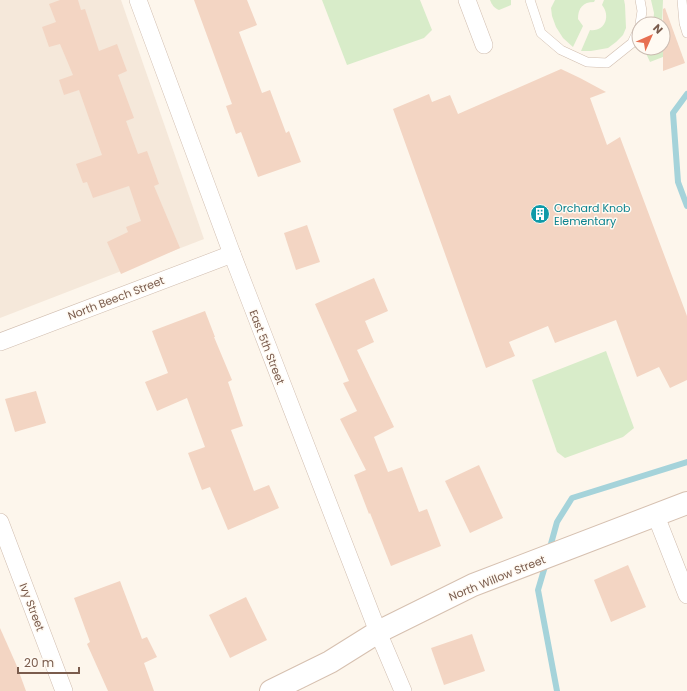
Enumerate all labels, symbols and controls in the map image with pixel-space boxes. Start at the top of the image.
north arrow [631,16,671,56]
text: N [649,20,667,38]
place label: Orchard Knob Elementary [554,200,630,229]
building icon: Orchard Knob Elementary [529,203,551,225]
street label: North Beech Street [65,272,167,324]
street label: East 5th Street [245,307,289,387]
street label: North Willow Street [446,551,548,605]
street label: Ivy Street [16,581,48,633]
scale bar [18,649,79,675]
text: 20 m [24,654,54,671]

